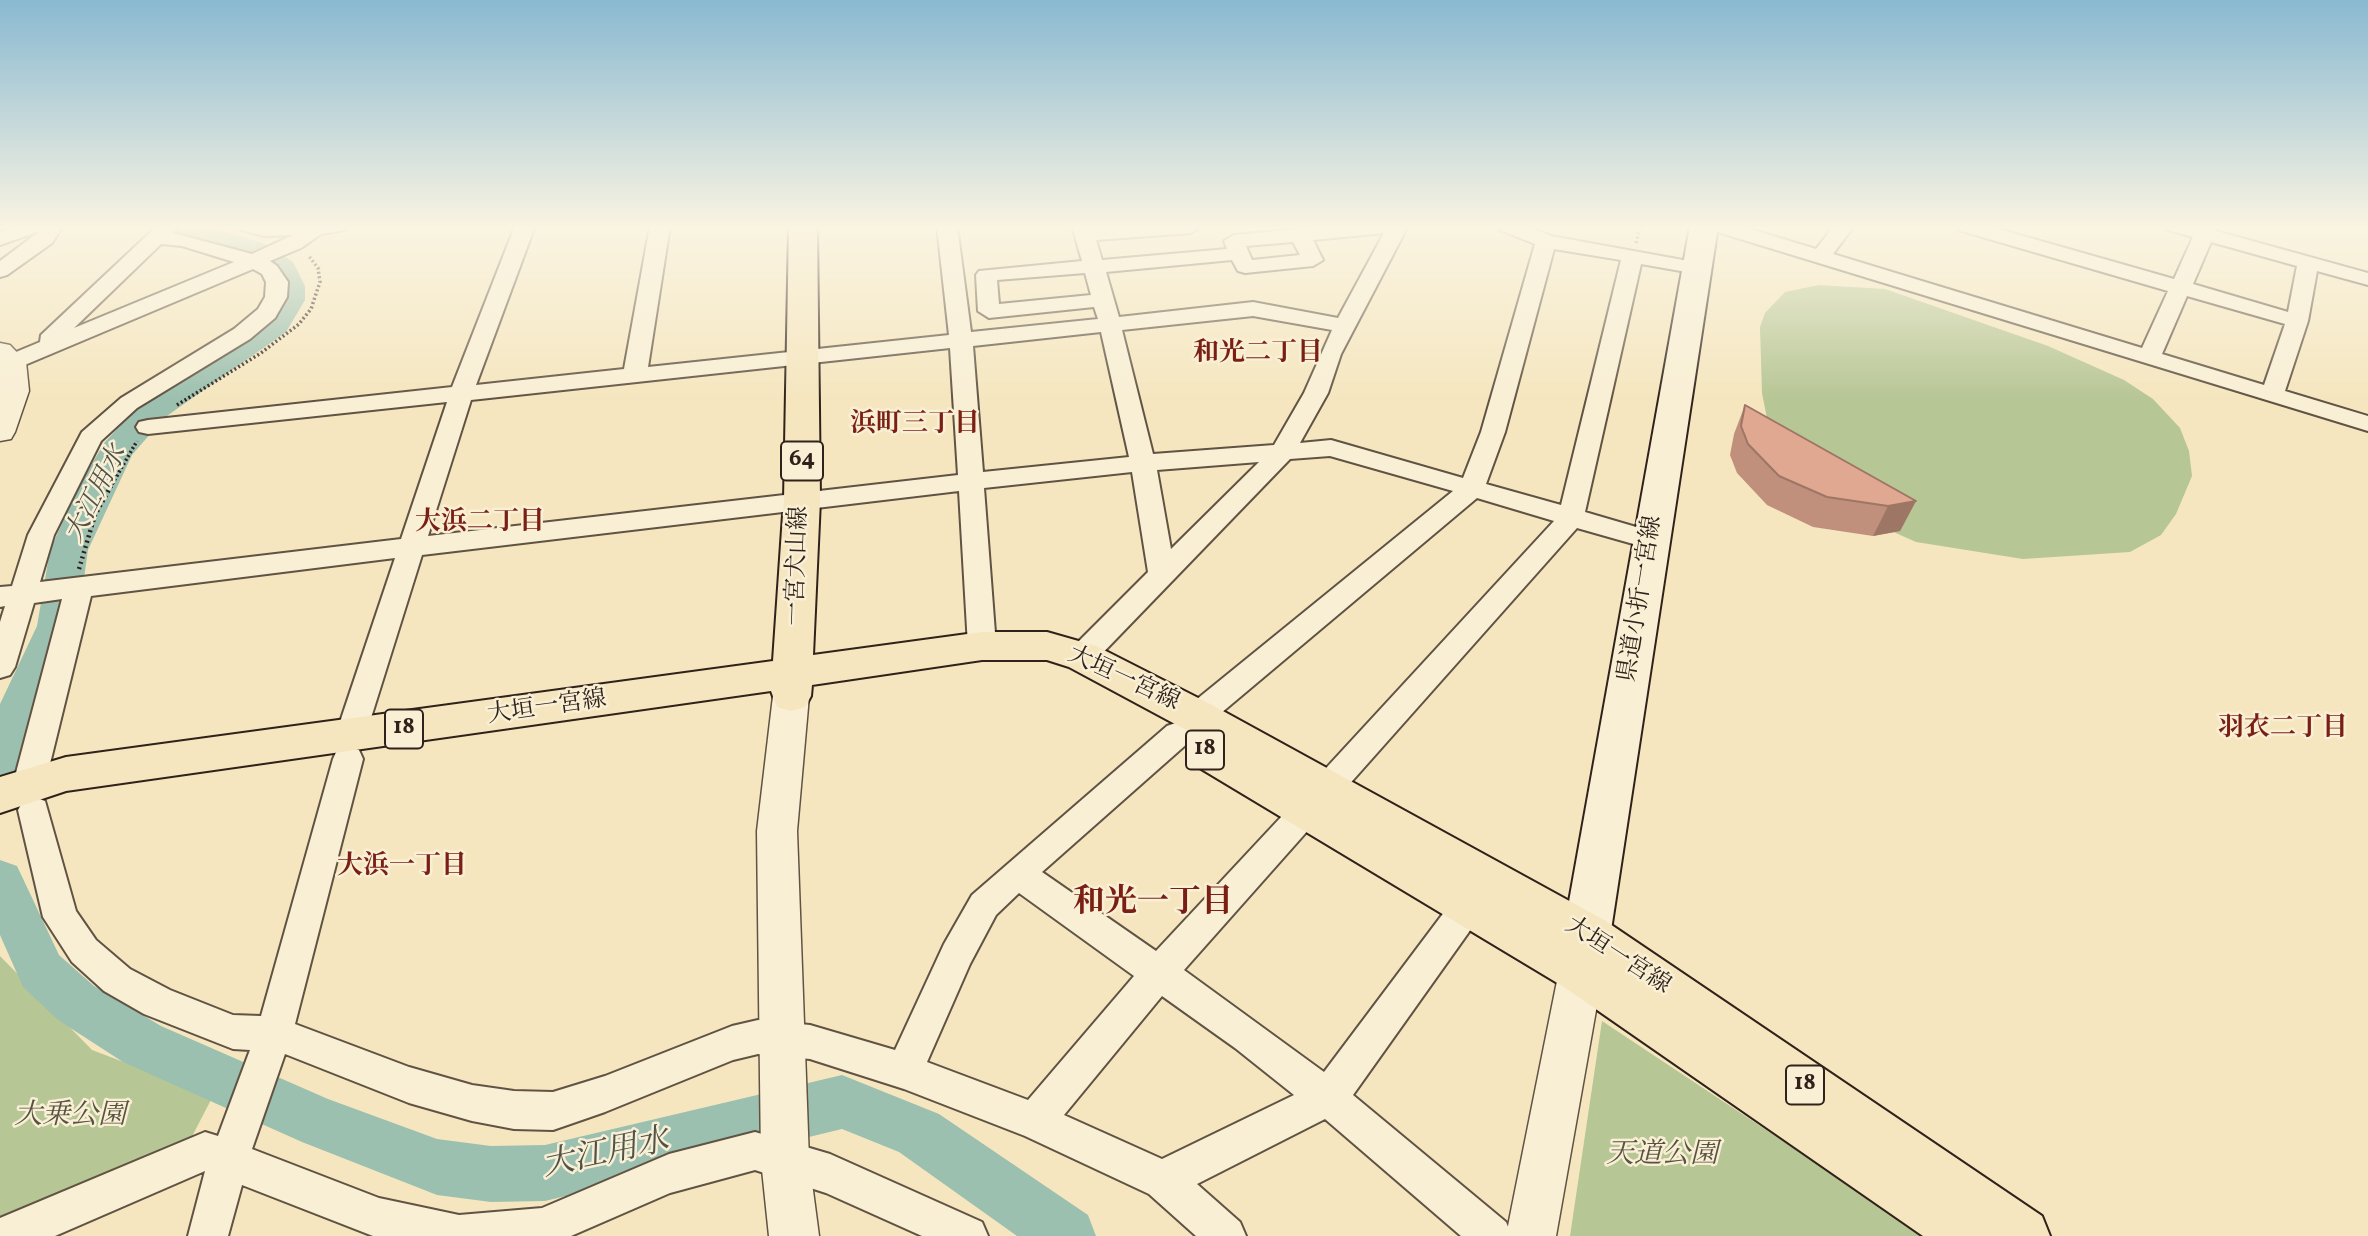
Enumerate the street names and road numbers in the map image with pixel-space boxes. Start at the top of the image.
road number: 64 [781,442,823,481]
street label: 一宮犬山線 [783,506,815,626]
street label: 県道小折一宮線 [1615,514,1669,684]
street label: 大垣一宮線 [1063,642,1183,718]
street label: 大垣一宮線 [486,686,608,732]
road number: 18 [385,709,423,748]
road number: 18 [1186,730,1224,770]
street label: 大垣一宮線 [1559,912,1675,1002]
road number: 18 [1786,1066,1824,1104]

